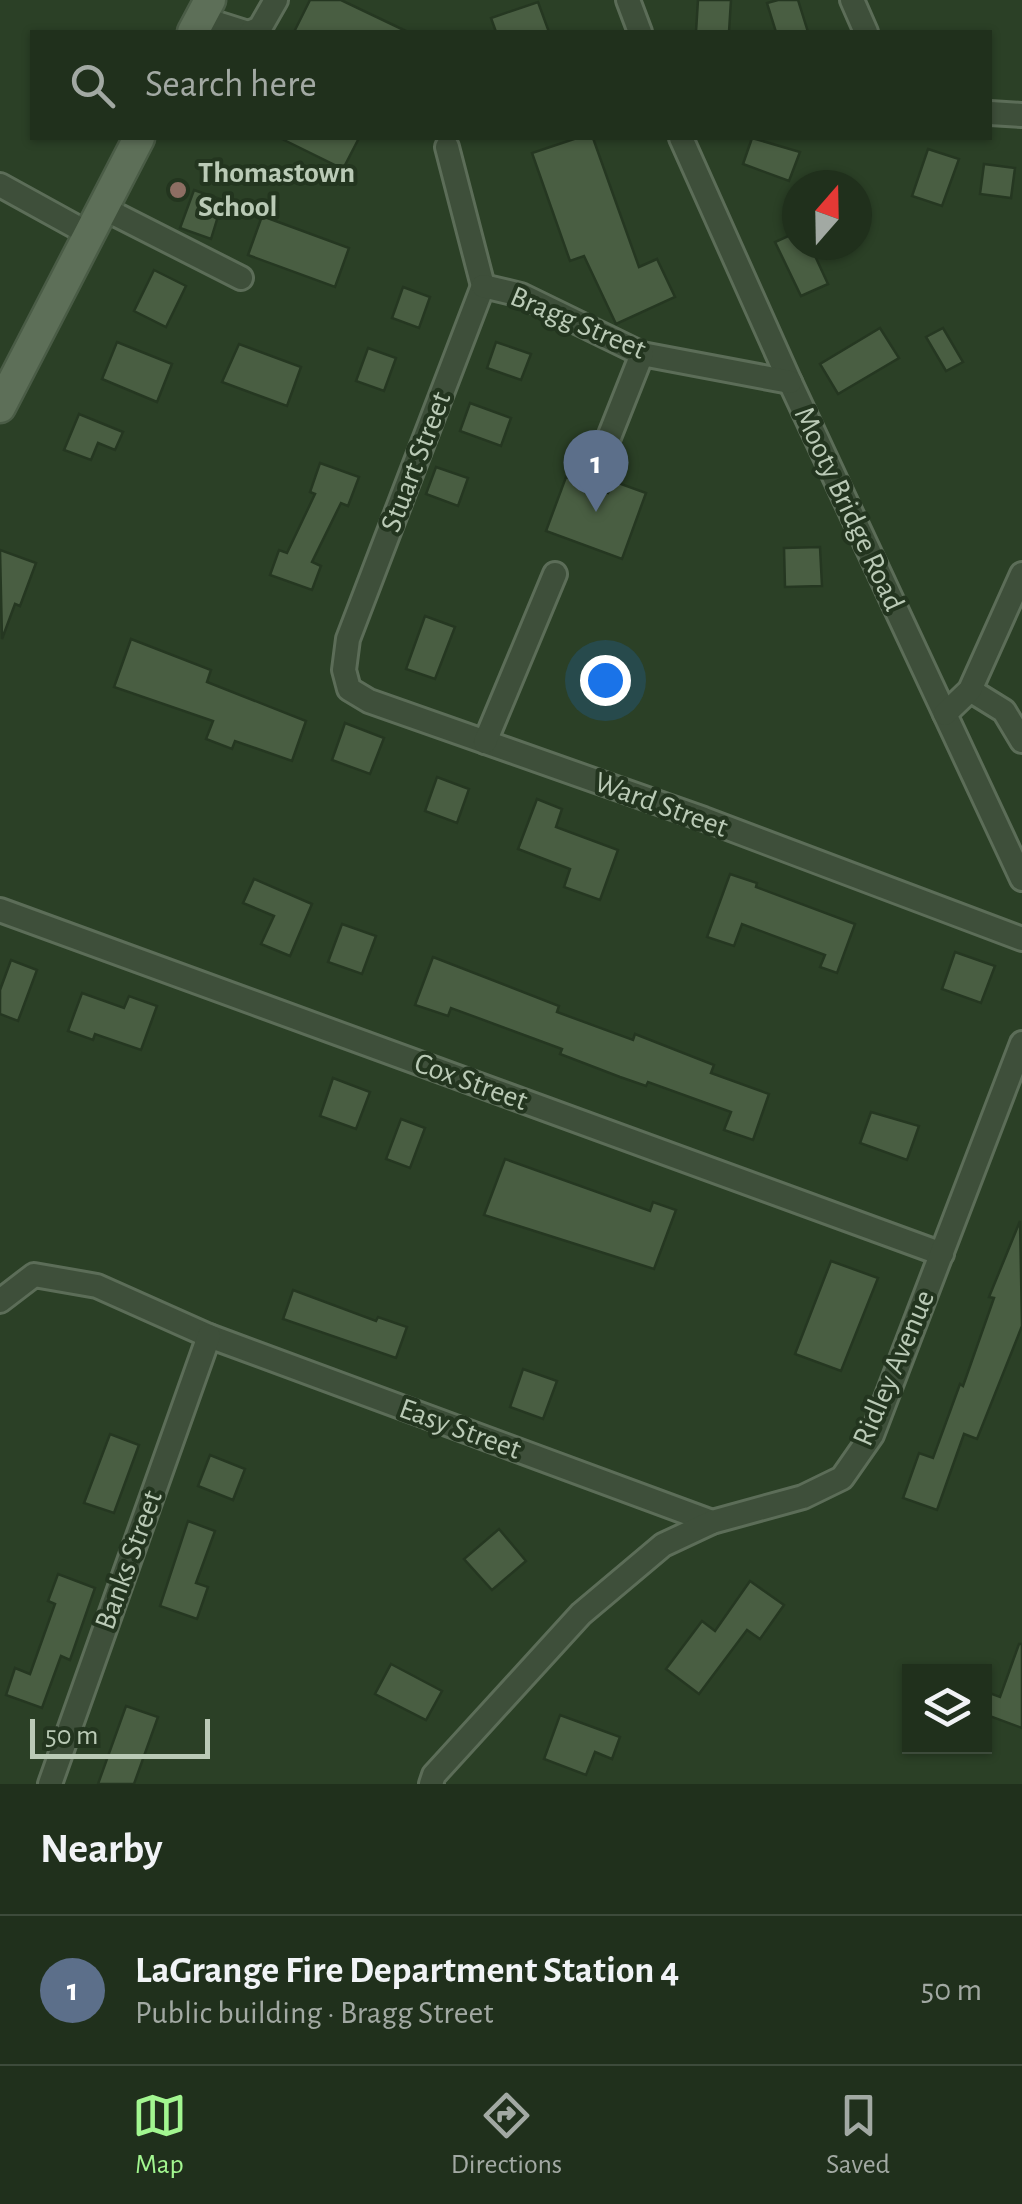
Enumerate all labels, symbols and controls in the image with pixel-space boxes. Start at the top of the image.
search box [30,30,992,140]
icon: search [65,58,120,113]
text: Search here [145,66,317,104]
place label: Thomastown School [198,158,355,222]
north arrow [782,170,872,260]
marker: Thomastown School [167,179,189,201]
street label: Bragg Street [506,281,650,365]
street label: Stuart Street [376,387,457,536]
street label: Mooty Bridge Road [789,402,909,616]
pin: 1 [564,430,628,512]
your location [580,655,631,706]
street label: Ward Street [590,767,732,843]
street label: Cox Street [410,1048,532,1116]
street label: Ridley Avenue [848,1286,940,1450]
street label: Easy Street [395,1393,525,1465]
street label: Banks Street [90,1486,168,1633]
map controls [902,1664,992,1754]
button: layers [902,1664,992,1754]
scale bar [30,1714,210,1758]
text: 50 m [45,1722,99,1750]
text: Nearby [40,1828,163,1870]
text: LaGrange Fire Department Station 4 [135,1952,679,1990]
text: 1 [67,1974,78,2006]
text: 50 m [921,1974,982,2006]
text: Public building · Bragg Street [135,1997,493,2029]
tab: Map [132,2088,187,2182]
tab: Directions [451,2088,562,2182]
tab: Saved [826,2088,890,2182]

